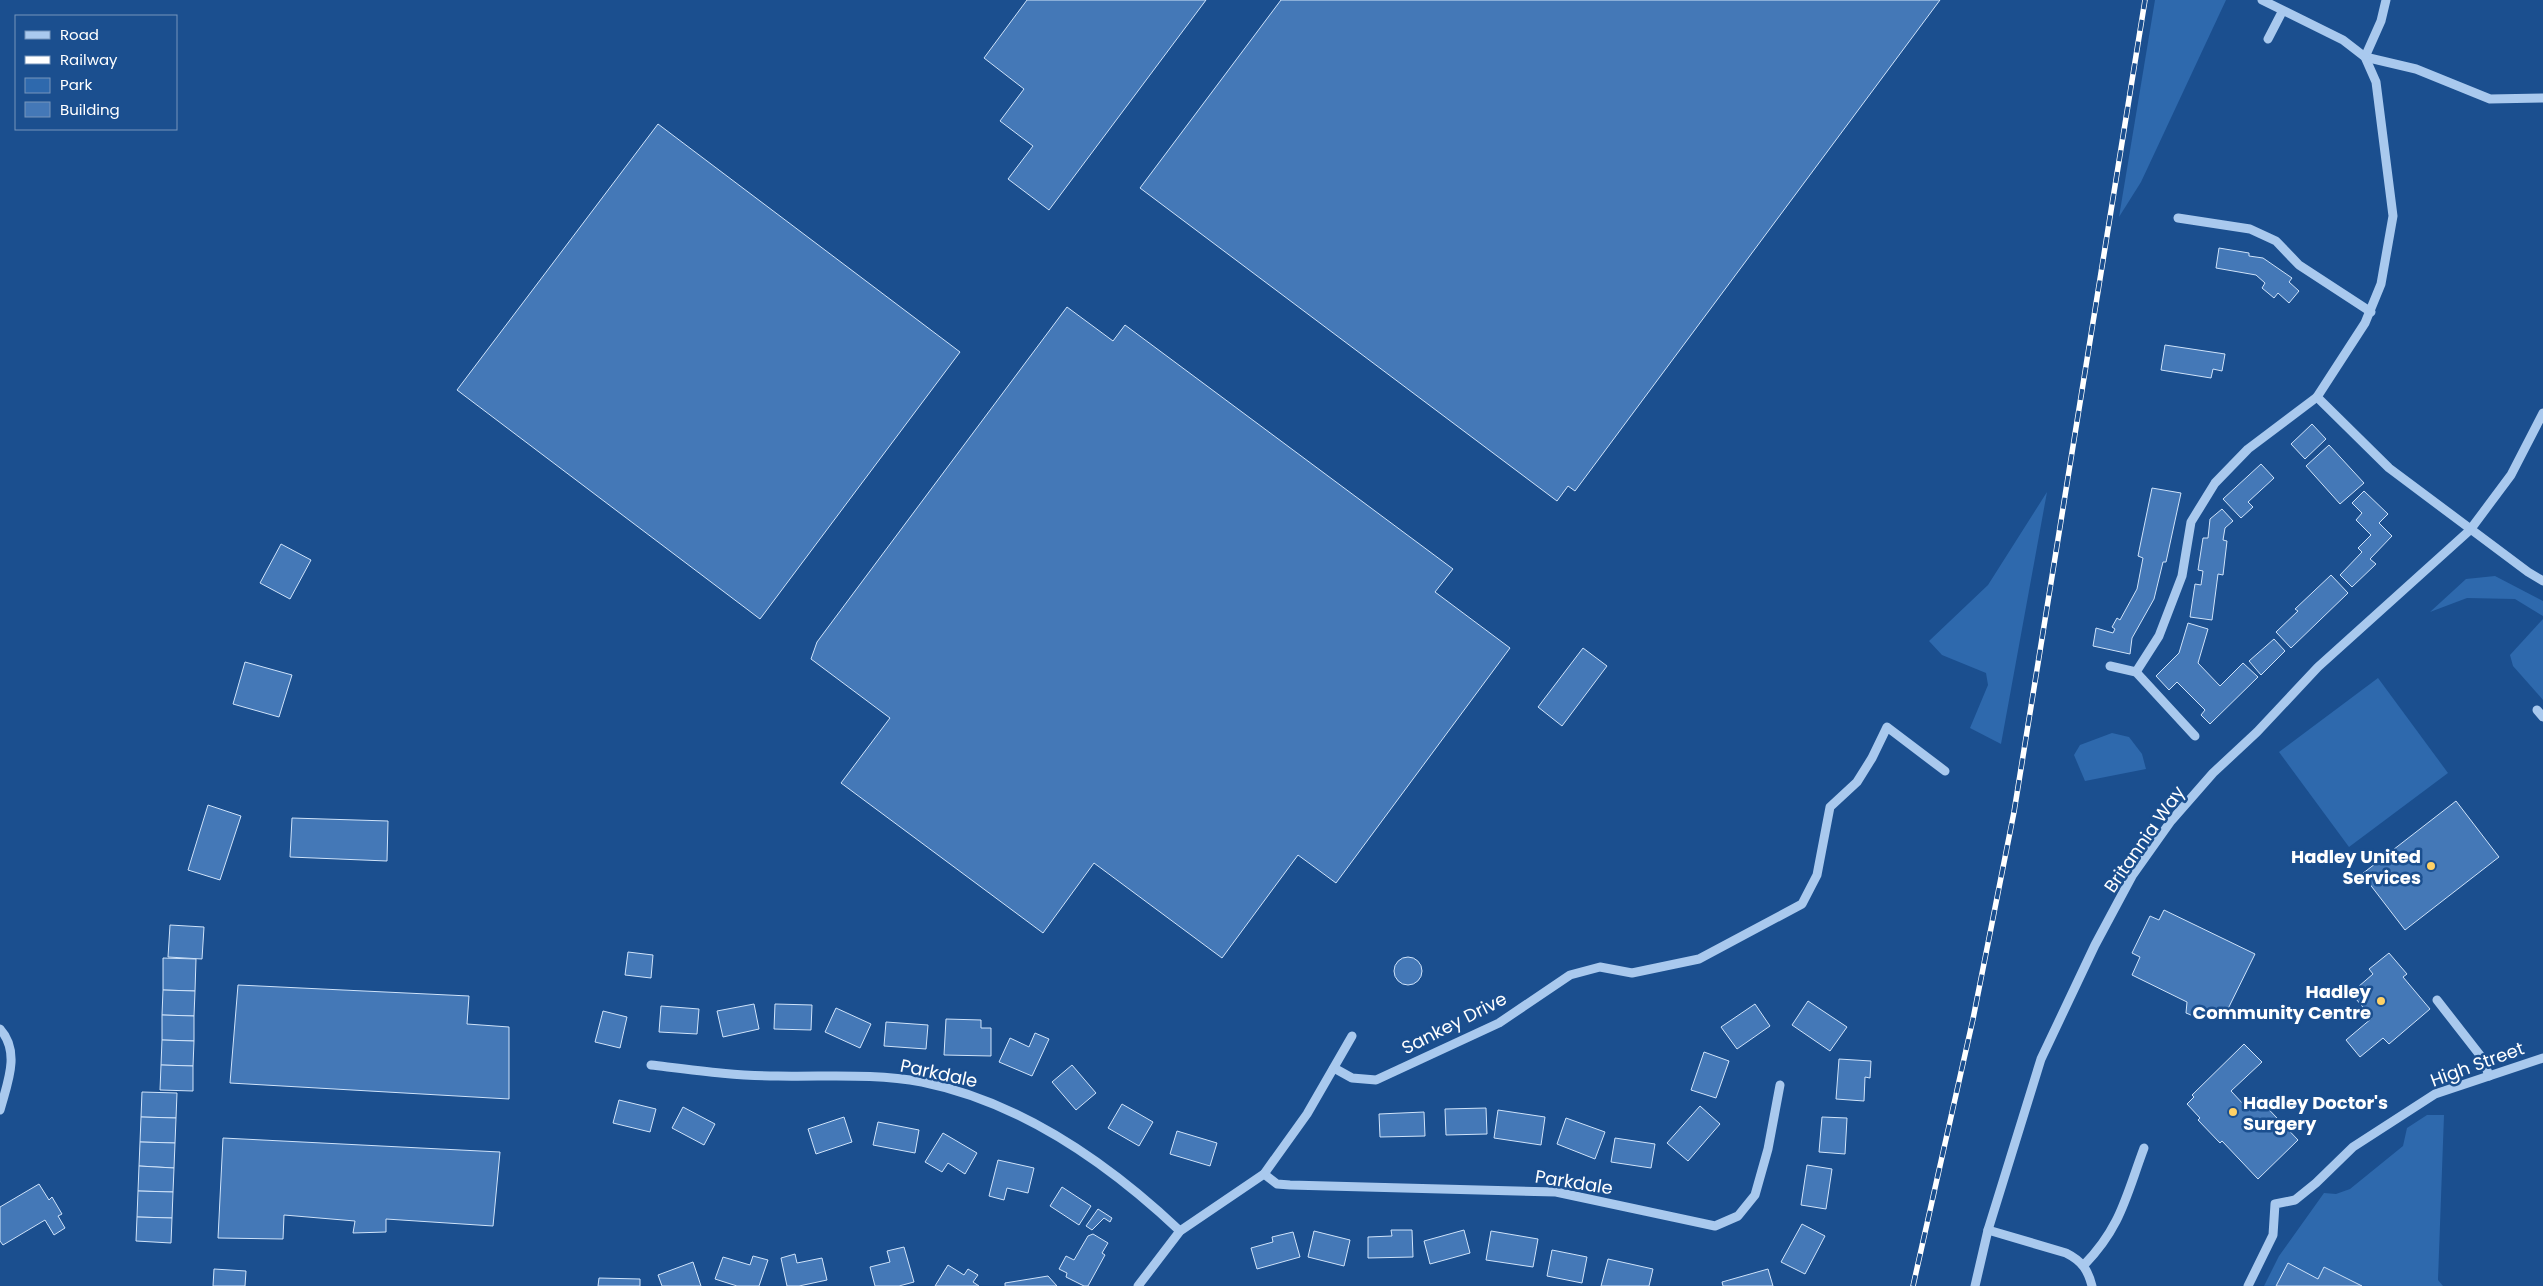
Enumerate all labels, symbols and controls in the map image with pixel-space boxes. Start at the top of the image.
legend [15,15,178,130]
text: Road [60,24,99,45]
text: Railway [60,49,118,70]
text: Park [60,74,92,95]
text: Building [60,99,120,120]
street label: Britannia Way [2098,781,2190,897]
place label: Hadley United Services [2291,844,2421,890]
marker: Hadley United Services [2425,860,2437,872]
place label: Hadley Community Centre [2193,979,2372,1025]
street label: Sankey Drive [1397,986,1511,1060]
marker: Hadley Community Centre [2375,995,2387,1007]
street label: High Street [2427,1035,2527,1093]
street label: Parkdale [898,1053,980,1093]
place label: Hadley Doctor's Surgery [2243,1090,2388,1136]
marker: Hadley Doctor's Surgery [2227,1106,2239,1118]
street label: Parkdale [1533,1164,1615,1200]

